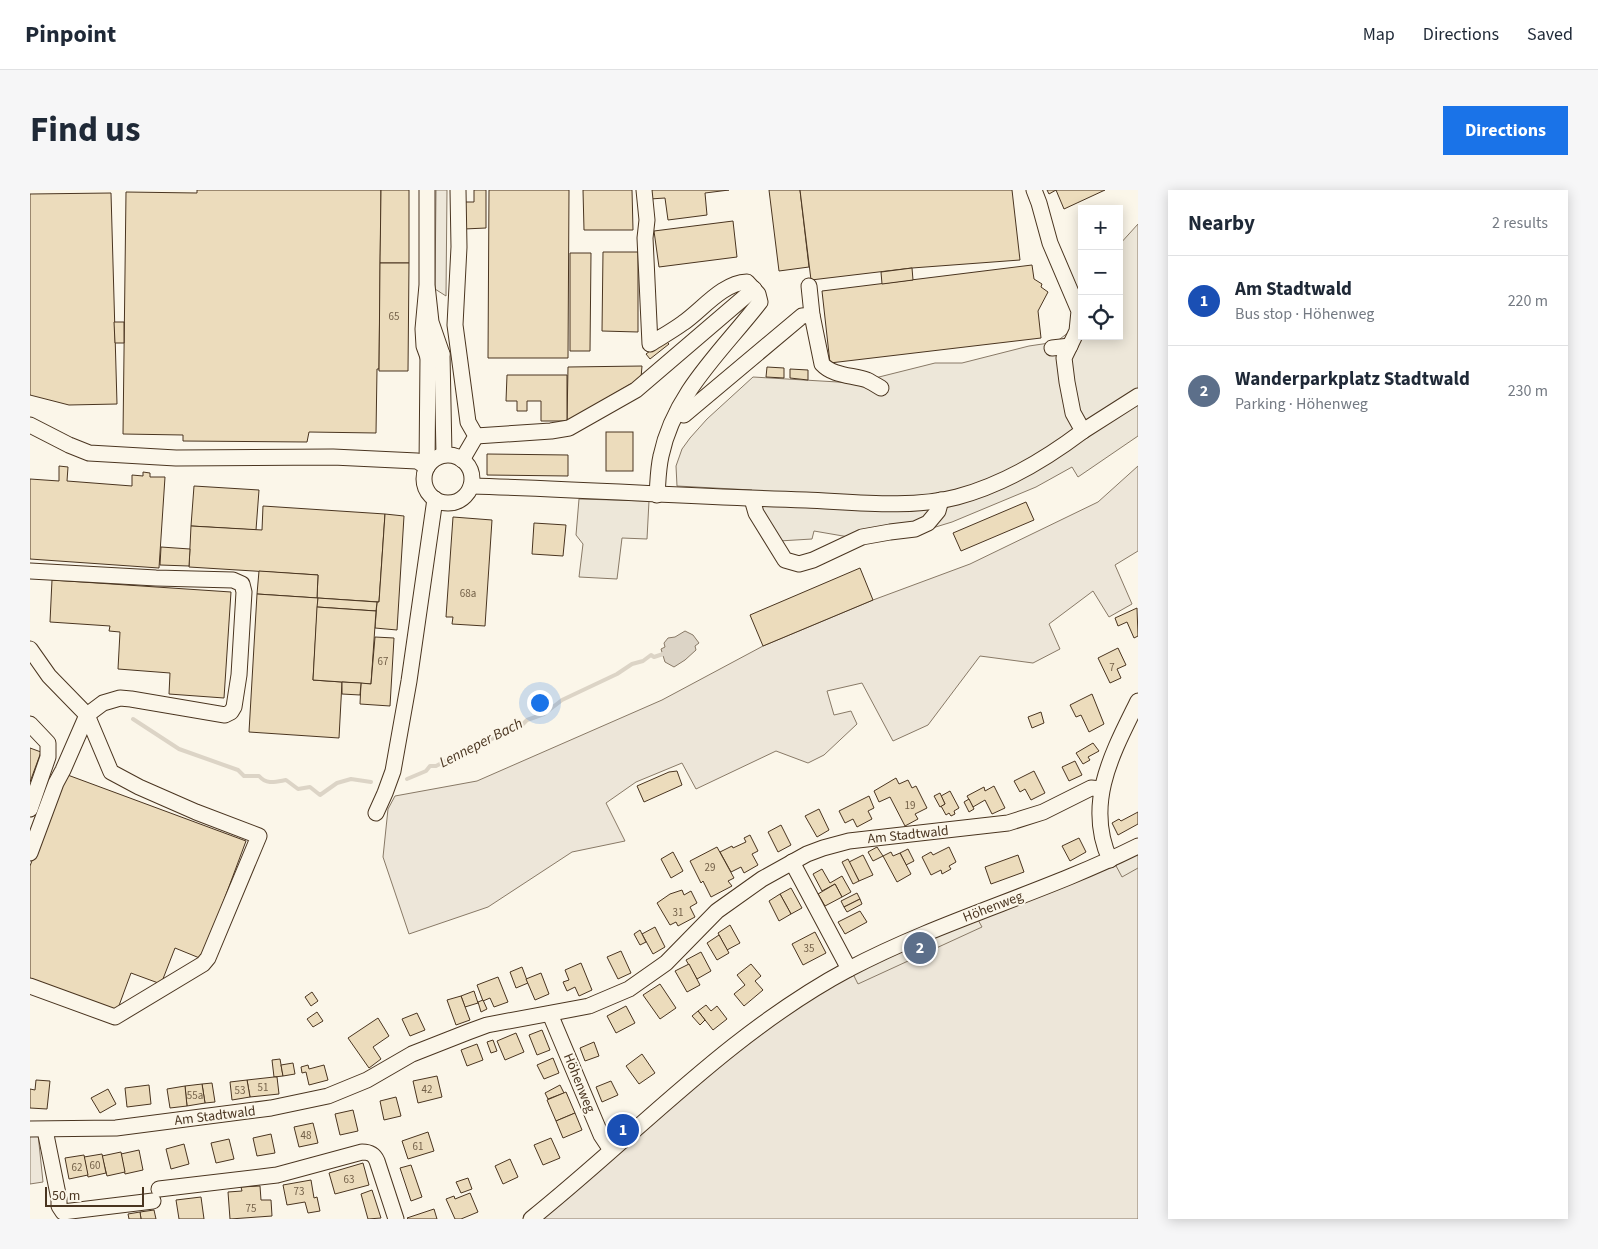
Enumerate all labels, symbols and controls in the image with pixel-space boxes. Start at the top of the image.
text: Pinpoint [25,17,116,52]
text: Map [1363,22,1395,47]
text: Directions [1423,22,1499,47]
text: Saved [1527,22,1573,47]
text: Find us [30,105,140,155]
button: Directions [1443,106,1568,155]
map controls [1078,205,1123,340]
button: + [1078,205,1123,250]
text: Nearby [1188,208,1255,238]
text: 2 results [1492,212,1548,234]
button: − [1078,250,1123,295]
text: Am Stadtwald [1235,276,1352,303]
text: 1 [1200,290,1208,312]
text: 220 m [1508,290,1548,312]
button: locate [1078,295,1123,340]
text: Bus stop · Höhenweg [1235,303,1374,325]
house number: 65 [389,309,399,324]
text: Wanderparkplatz Stadtwald [1235,366,1470,393]
text: 2 [1200,380,1208,402]
text: 230 m [1508,380,1548,402]
text: Parking · Höhenweg [1235,393,1368,415]
house number: 68a [460,586,476,601]
house number: 67 [378,654,388,669]
house number: 7 [1109,660,1115,675]
your location [527,690,553,716]
water label: Lenneper Bach [436,713,527,773]
house number: 19 [905,798,915,813]
street label: Am Stadtwald [866,821,950,849]
house number: 29 [705,860,715,875]
street label: Höhenweg [960,886,1026,928]
house number: 31 [673,905,683,920]
pin: 2 [904,929,936,967]
house number: 35 [804,941,814,956]
street label: Höhenweg [558,1050,600,1116]
house number: 51 [258,1080,268,1095]
house number: 42 [422,1082,432,1097]
house number: 53 [235,1083,245,1098]
house number: 55a [187,1088,203,1103]
street label: Am Stadtwald [173,1101,257,1131]
pin: 1 [607,1111,639,1149]
house number: 48 [301,1128,312,1143]
house number: 61 [413,1139,423,1154]
house number: 60 [90,1158,100,1173]
house number: 62 [72,1160,82,1175]
house number: 63 [344,1172,354,1187]
scale bar [45,1184,144,1207]
house number: 73 [294,1184,304,1199]
text: 50 m [52,1186,80,1206]
house number: 75 [246,1201,256,1216]

